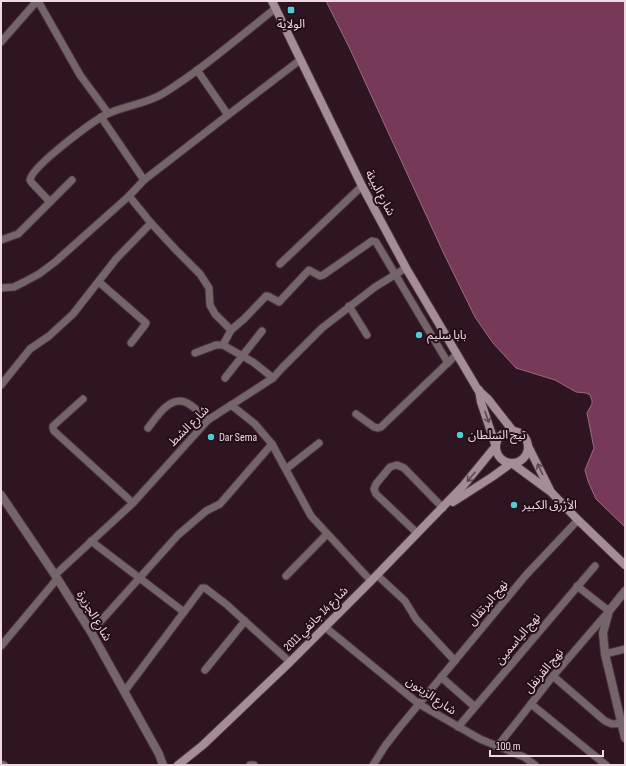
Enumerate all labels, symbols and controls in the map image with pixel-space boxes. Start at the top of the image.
marker: الولاية [286,5,296,15]
place label: الولاية [277,17,305,32]
street label: شارع البيئة [361,167,398,219]
place label: بابا سليم [427,328,467,344]
marker: بابا سليم [414,330,424,340]
street label: شارع الشط [166,403,213,450]
one-way arrow [483,410,491,422]
place label: تيج السلطان [468,428,526,444]
place label: Dar Sema [219,430,257,445]
marker: تيج السلطان [455,430,465,440]
marker: Dar Sema [206,432,216,442]
one-way arrow [536,463,543,475]
one-way arrow [466,472,475,482]
place label: الأزرق الكبير [521,498,577,513]
marker: الأزرق الكبير [509,500,519,510]
street label: نهج البرتقال [465,577,512,629]
street label: شارع 14 جانفي 2011 [280,583,353,656]
street label: شارع الجزيرة [72,588,115,644]
street label: نهج الياسمين [492,610,545,668]
street label: نهج القرنفل [521,646,568,697]
street label: شارع الزيتون [402,674,459,719]
scale bar [490,732,603,758]
text: 100 m [496,739,521,754]

